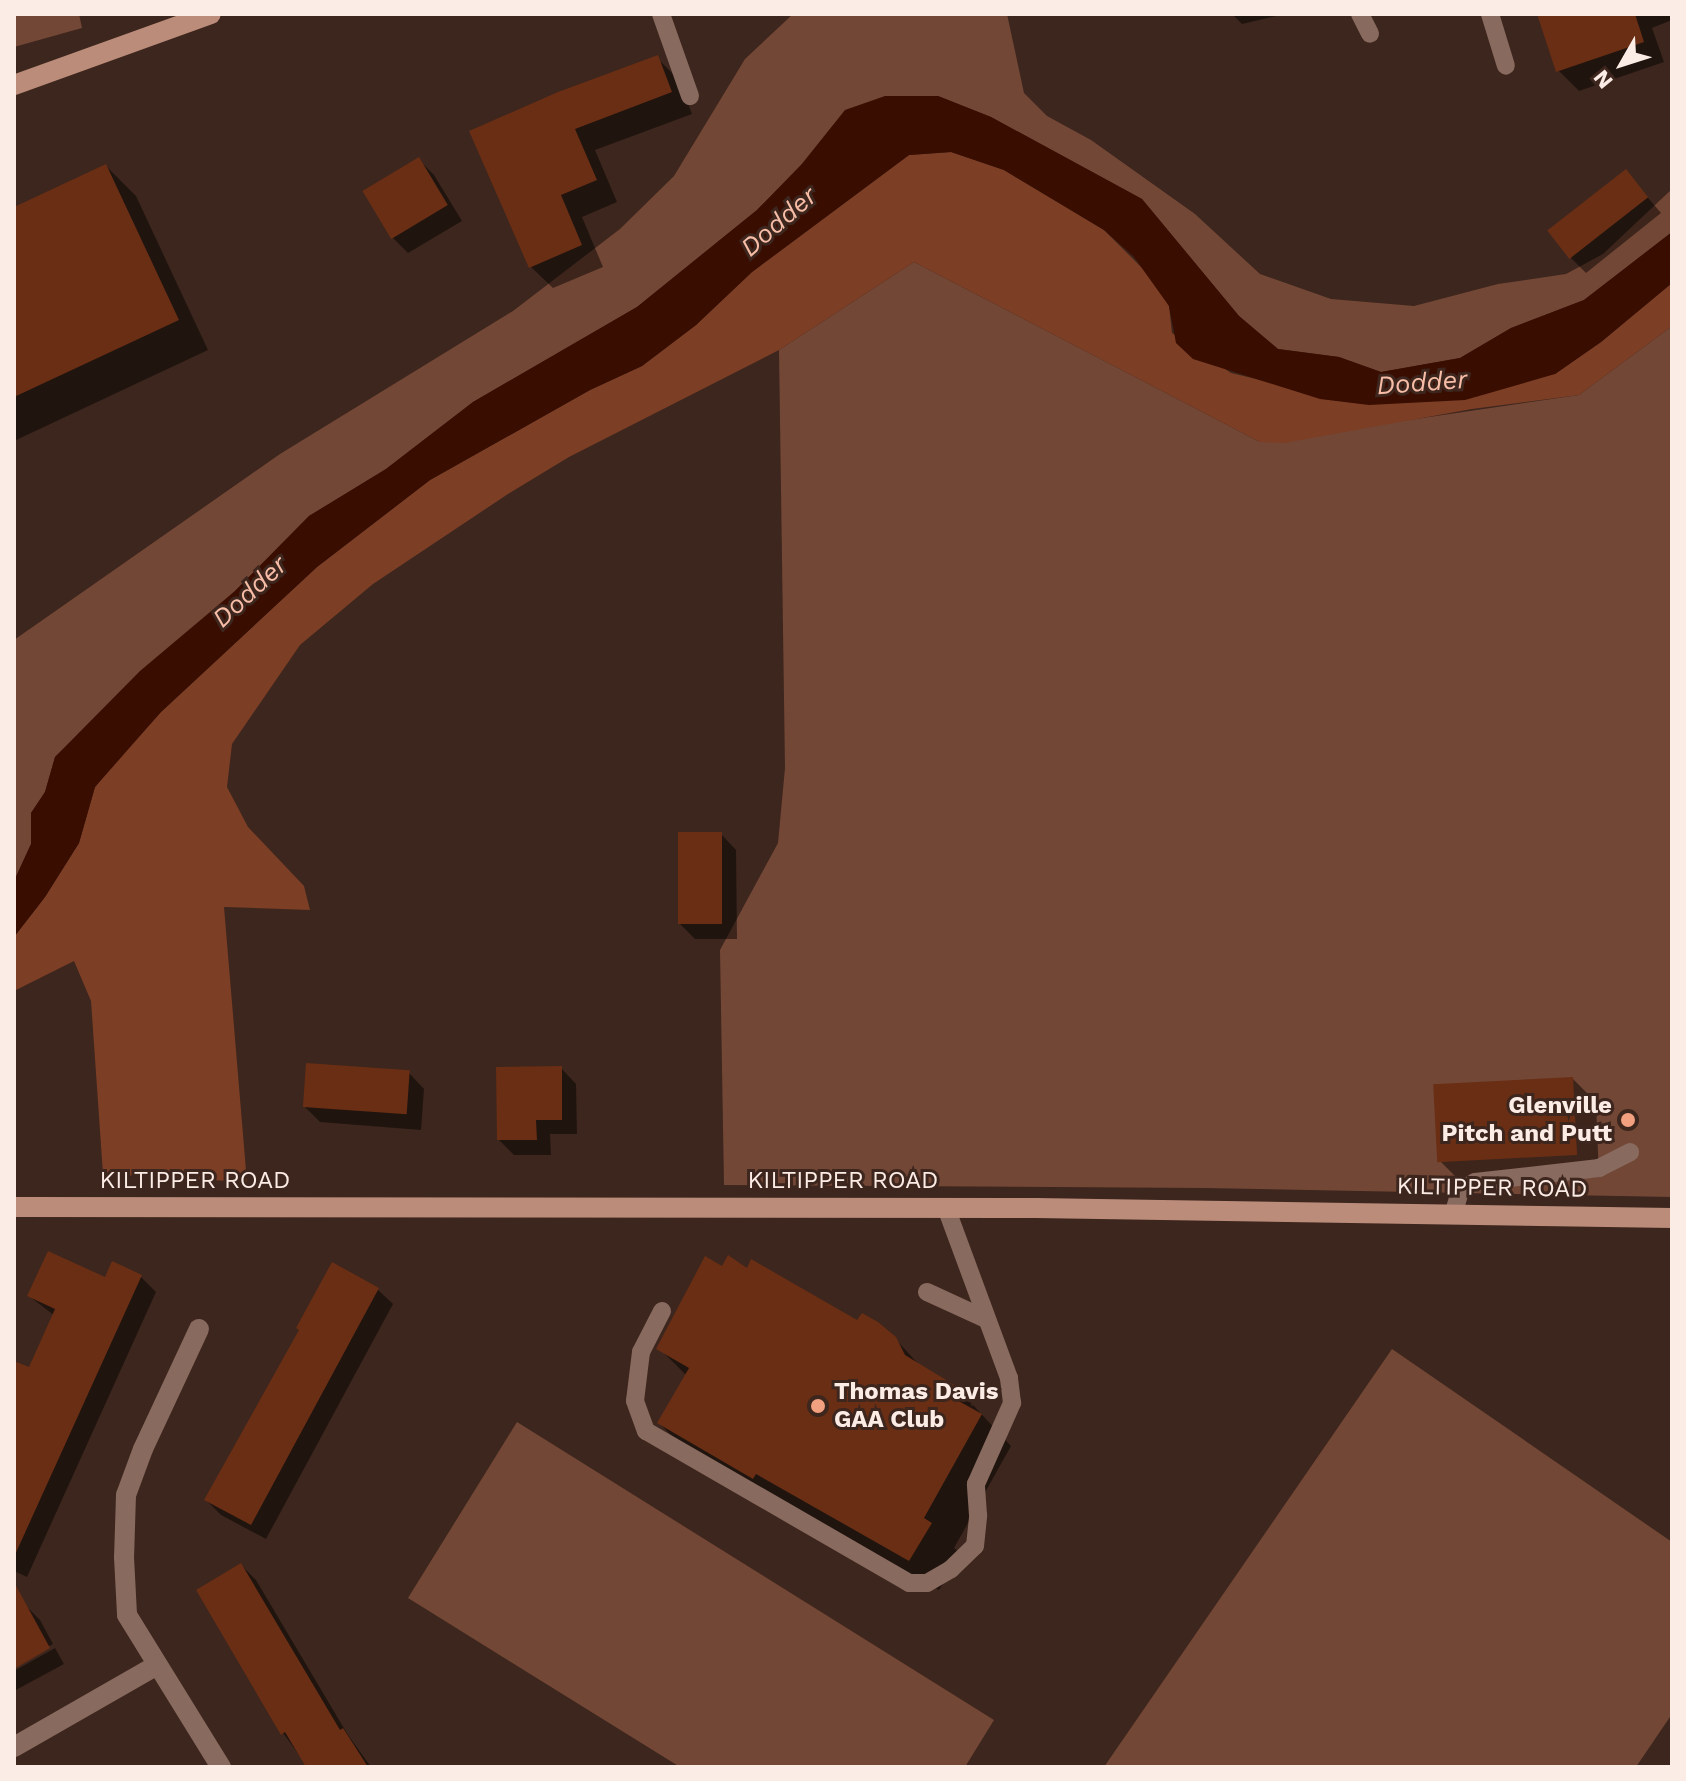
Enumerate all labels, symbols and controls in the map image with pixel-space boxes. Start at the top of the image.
north arrow [1582,24,1662,104]
text: N [1588,65,1618,94]
water label: Dodder [734,180,824,264]
water label: Dodder [1376,364,1468,402]
water label: Dodder [206,550,294,634]
place label: Glenville Pitch and Putt [1441,1092,1612,1148]
marker: Glenville Pitch and Putt [1619,1111,1637,1129]
street label: KILTIPPER ROAD [100,1167,290,1195]
street label: KILTIPPER ROAD [748,1167,938,1195]
street label: KILTIPPER ROAD [1396,1172,1588,1204]
place label: Thomas Davis GAA Club [834,1378,999,1434]
marker: Thomas Davis GAA Club [809,1397,827,1415]

